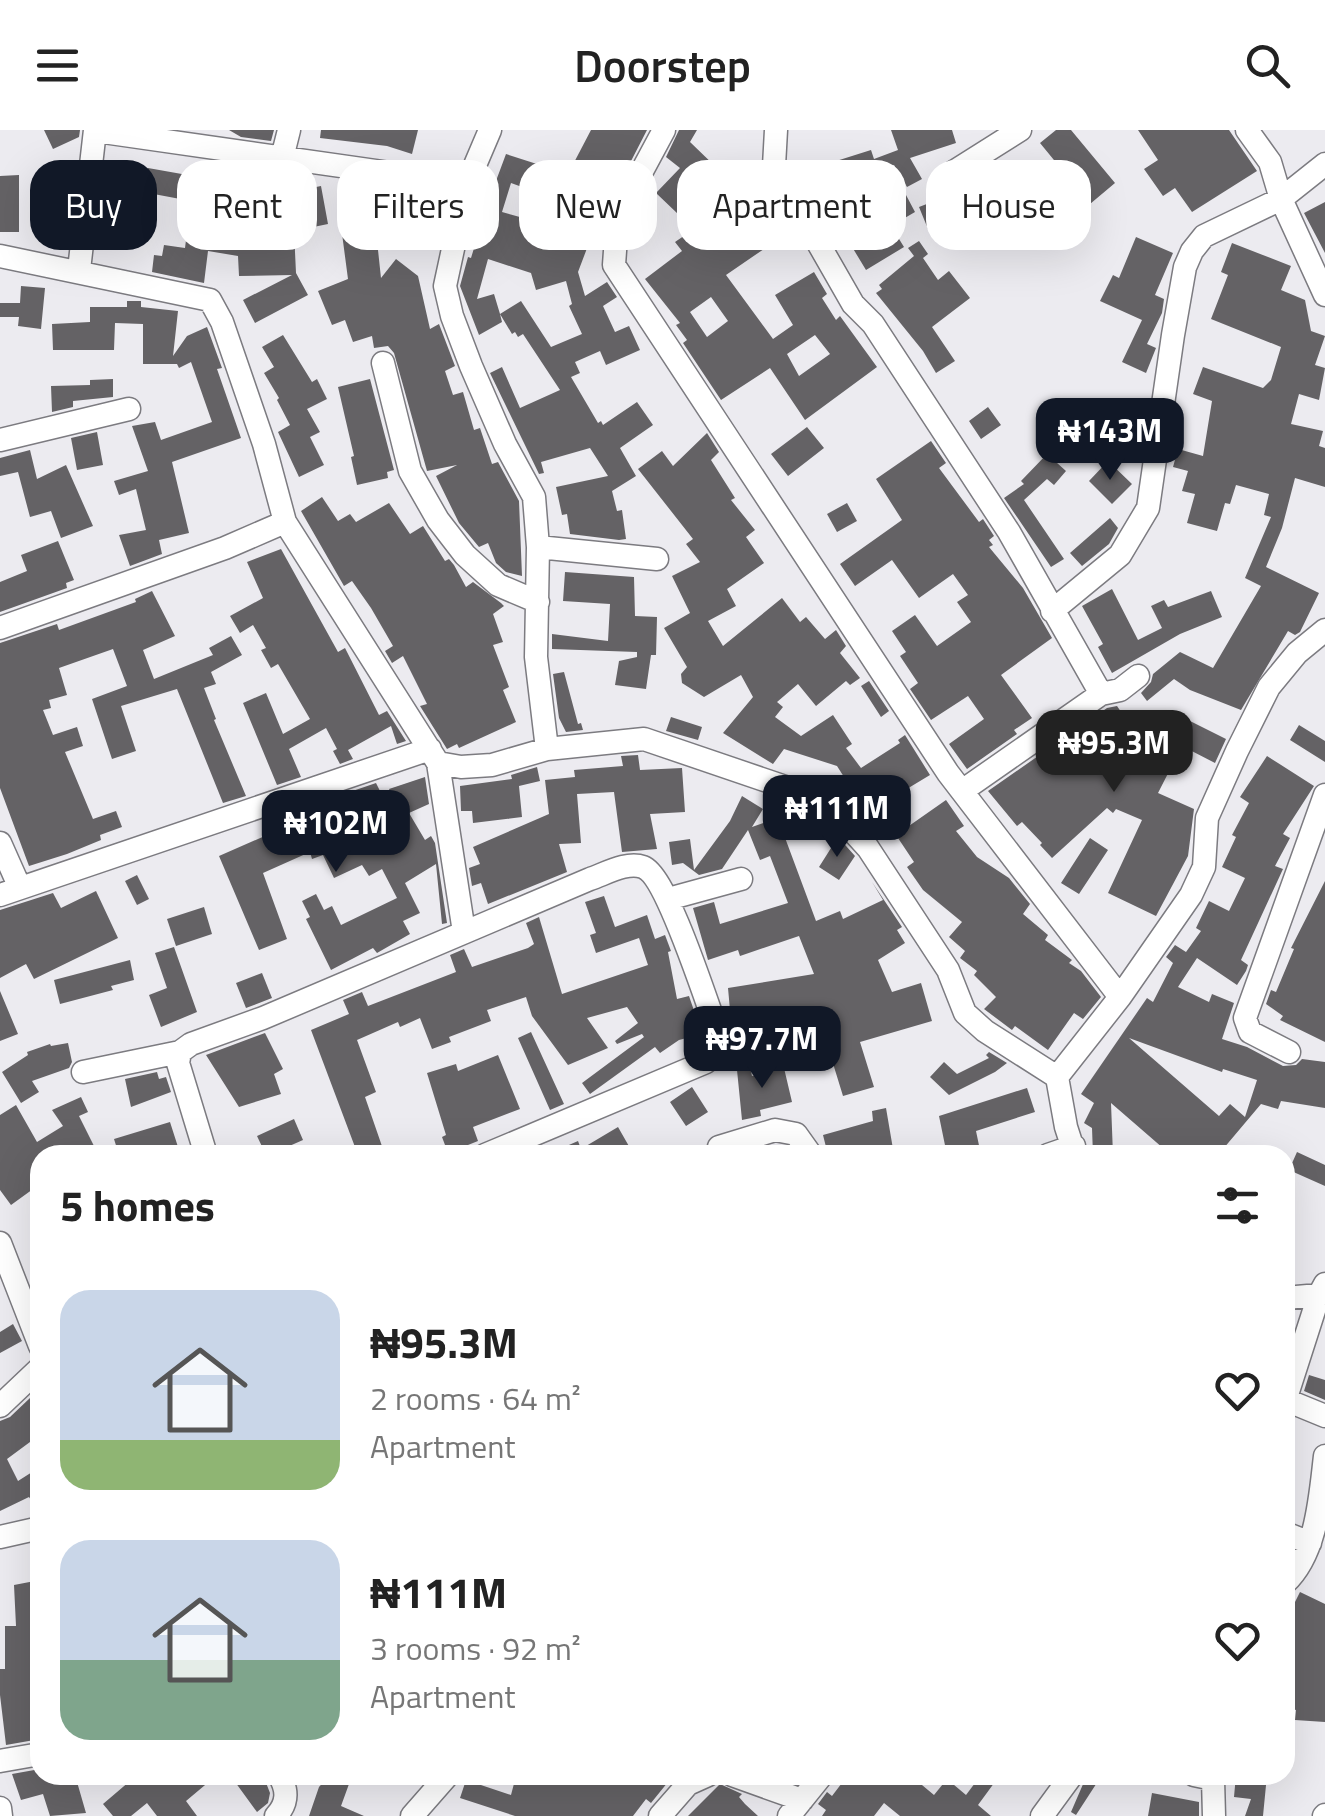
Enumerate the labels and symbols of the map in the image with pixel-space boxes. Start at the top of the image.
pin: ₦143M [1040,398,1180,483]
pin: ₦95.3M [1033,710,1195,795]
pin: ₦111M [767,775,907,860]
pin: ₦102M [266,790,406,875]
pin: ₦97.7M [681,1006,843,1091]

